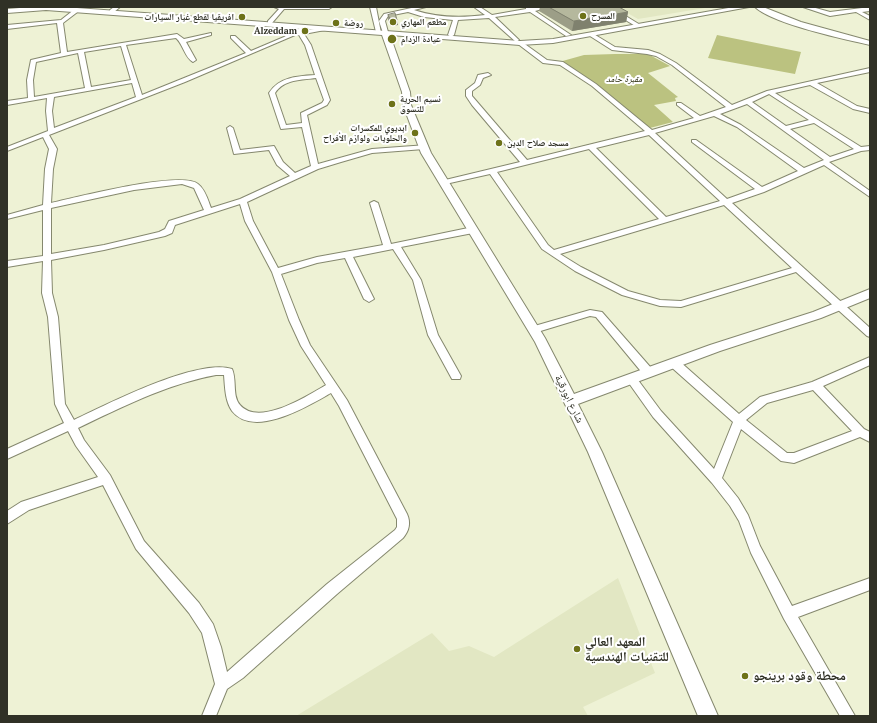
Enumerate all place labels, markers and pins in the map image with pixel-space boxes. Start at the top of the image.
marker: المسرح [578,11,588,21]
place label: المسرح [591,11,615,21]
place label: افريقيا لقطع غيار السيارات [144,12,234,22]
marker: افريقيا لقطع غيار السيارات [237,12,247,22]
marker: مطعم المهاري [388,17,398,27]
place label: مطعم المهاري [401,17,447,27]
marker: روضة [331,18,341,28]
place label: روضة [344,18,363,28]
place label: Alzeddam [254,26,297,36]
marker: Alzeddam [300,26,310,36]
marker: عيادة الزدام [386,33,398,45]
place label: عيادة الزدام [401,34,441,44]
place label: نسيم الحرية للتسوق [400,94,441,115]
marker: نسيم الحرية للتسوق [387,99,397,109]
place label: ابديوي للمكسرات والحلويات ولوازم الأفراح [323,123,407,144]
marker: ابديوي للمكسرات والحلويات ولوازم الأفراح [410,128,420,138]
marker: مسجد صلاح الدين [494,138,504,148]
place label: مسجد صلاح الدين [507,138,569,148]
place label: المعهد العالي للتقنيات الهندسية [585,634,669,665]
marker: المعهد العالي للتقنيات الهندسية [572,644,582,654]
place label: محطة وقود برينجو [753,668,846,684]
marker: محطة وقود برينجو [740,671,750,681]

